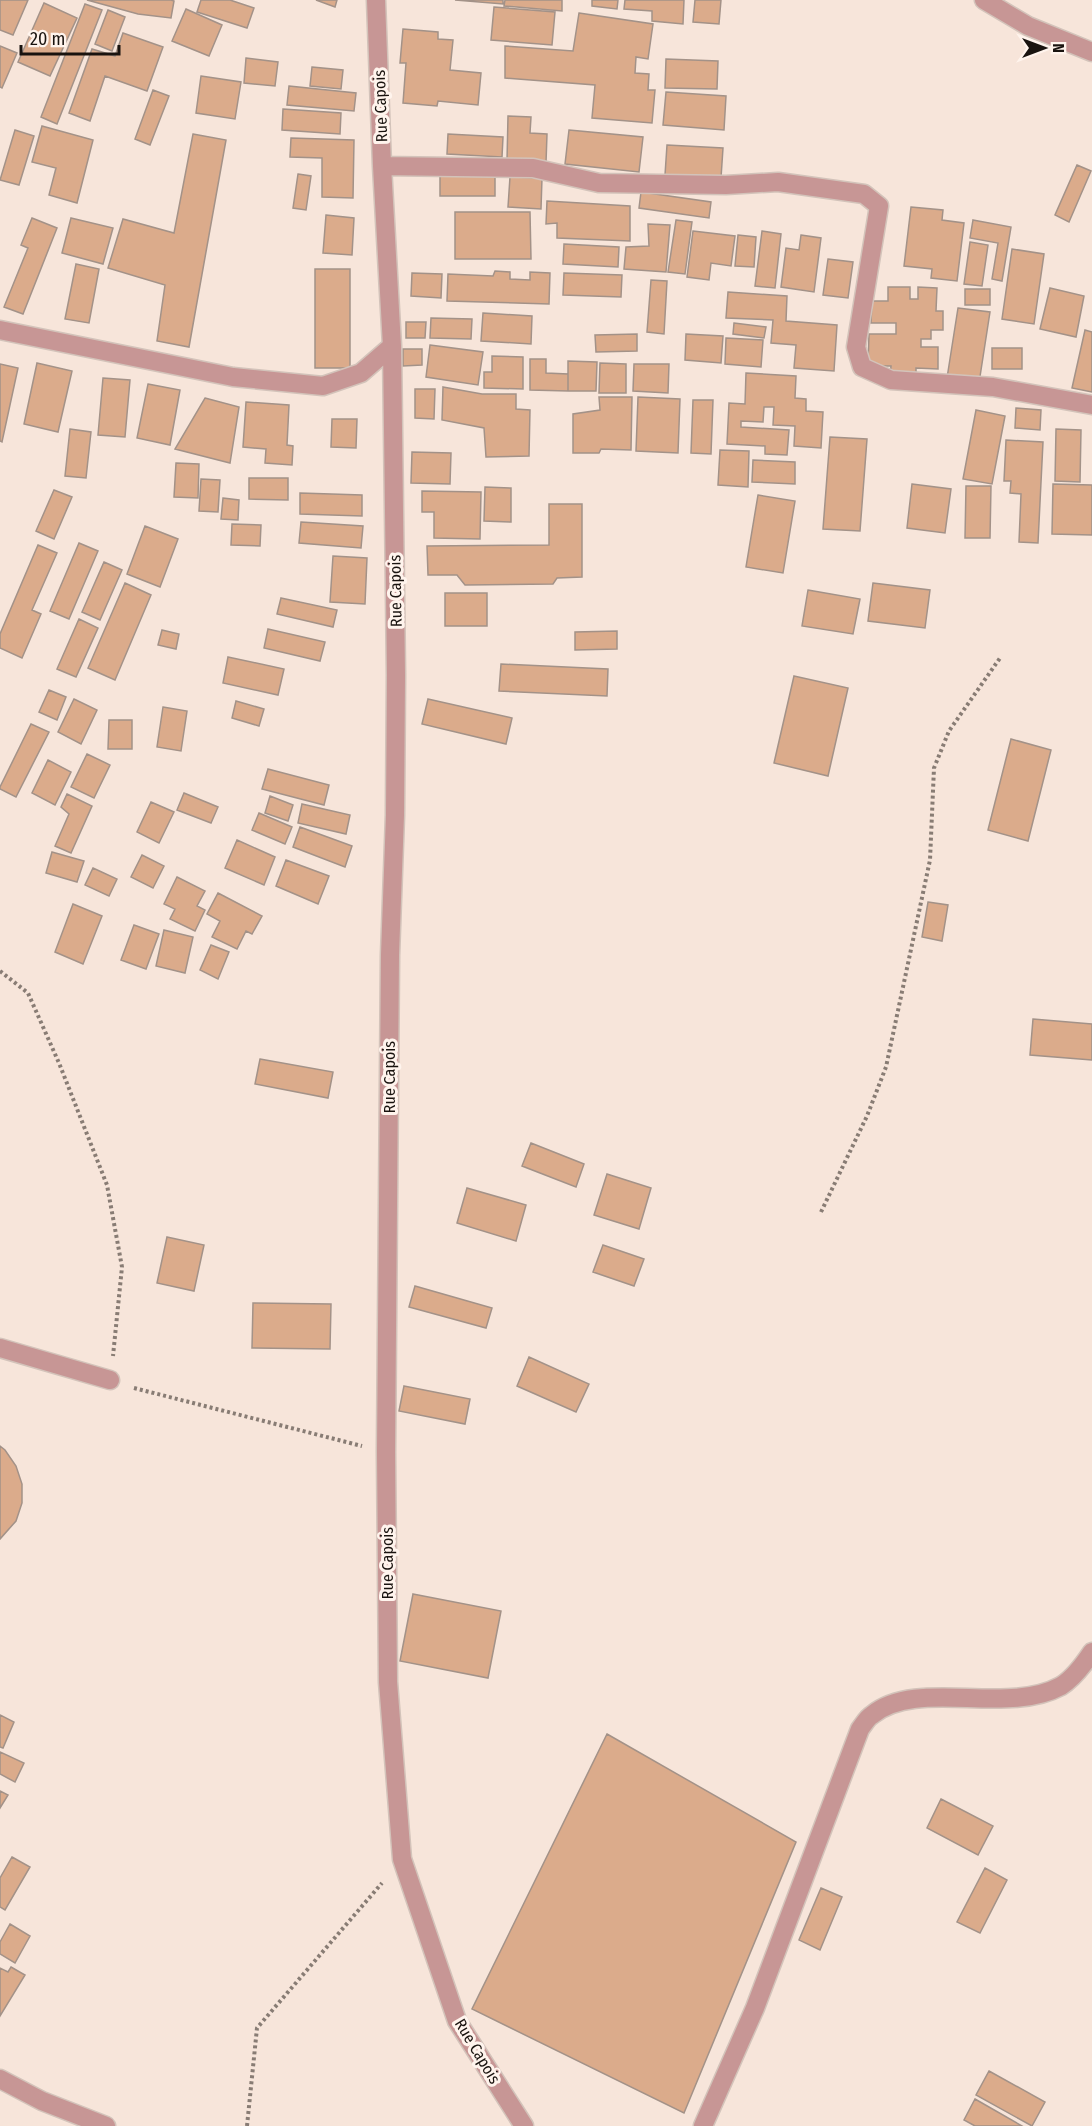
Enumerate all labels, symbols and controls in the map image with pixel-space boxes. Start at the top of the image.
scale bar [21,18,118,56]
north arrow [1014,18,1074,78]
text: 20 m [30,28,65,50]
text: N [1049,43,1068,53]
street label: Rue Capois [370,69,391,142]
street label: Rue Capois [385,554,406,627]
street label: Rue Capois [380,1041,399,1113]
street label: Rue Capois [378,1527,397,1599]
street label: Rue Capois [451,2015,504,2087]

